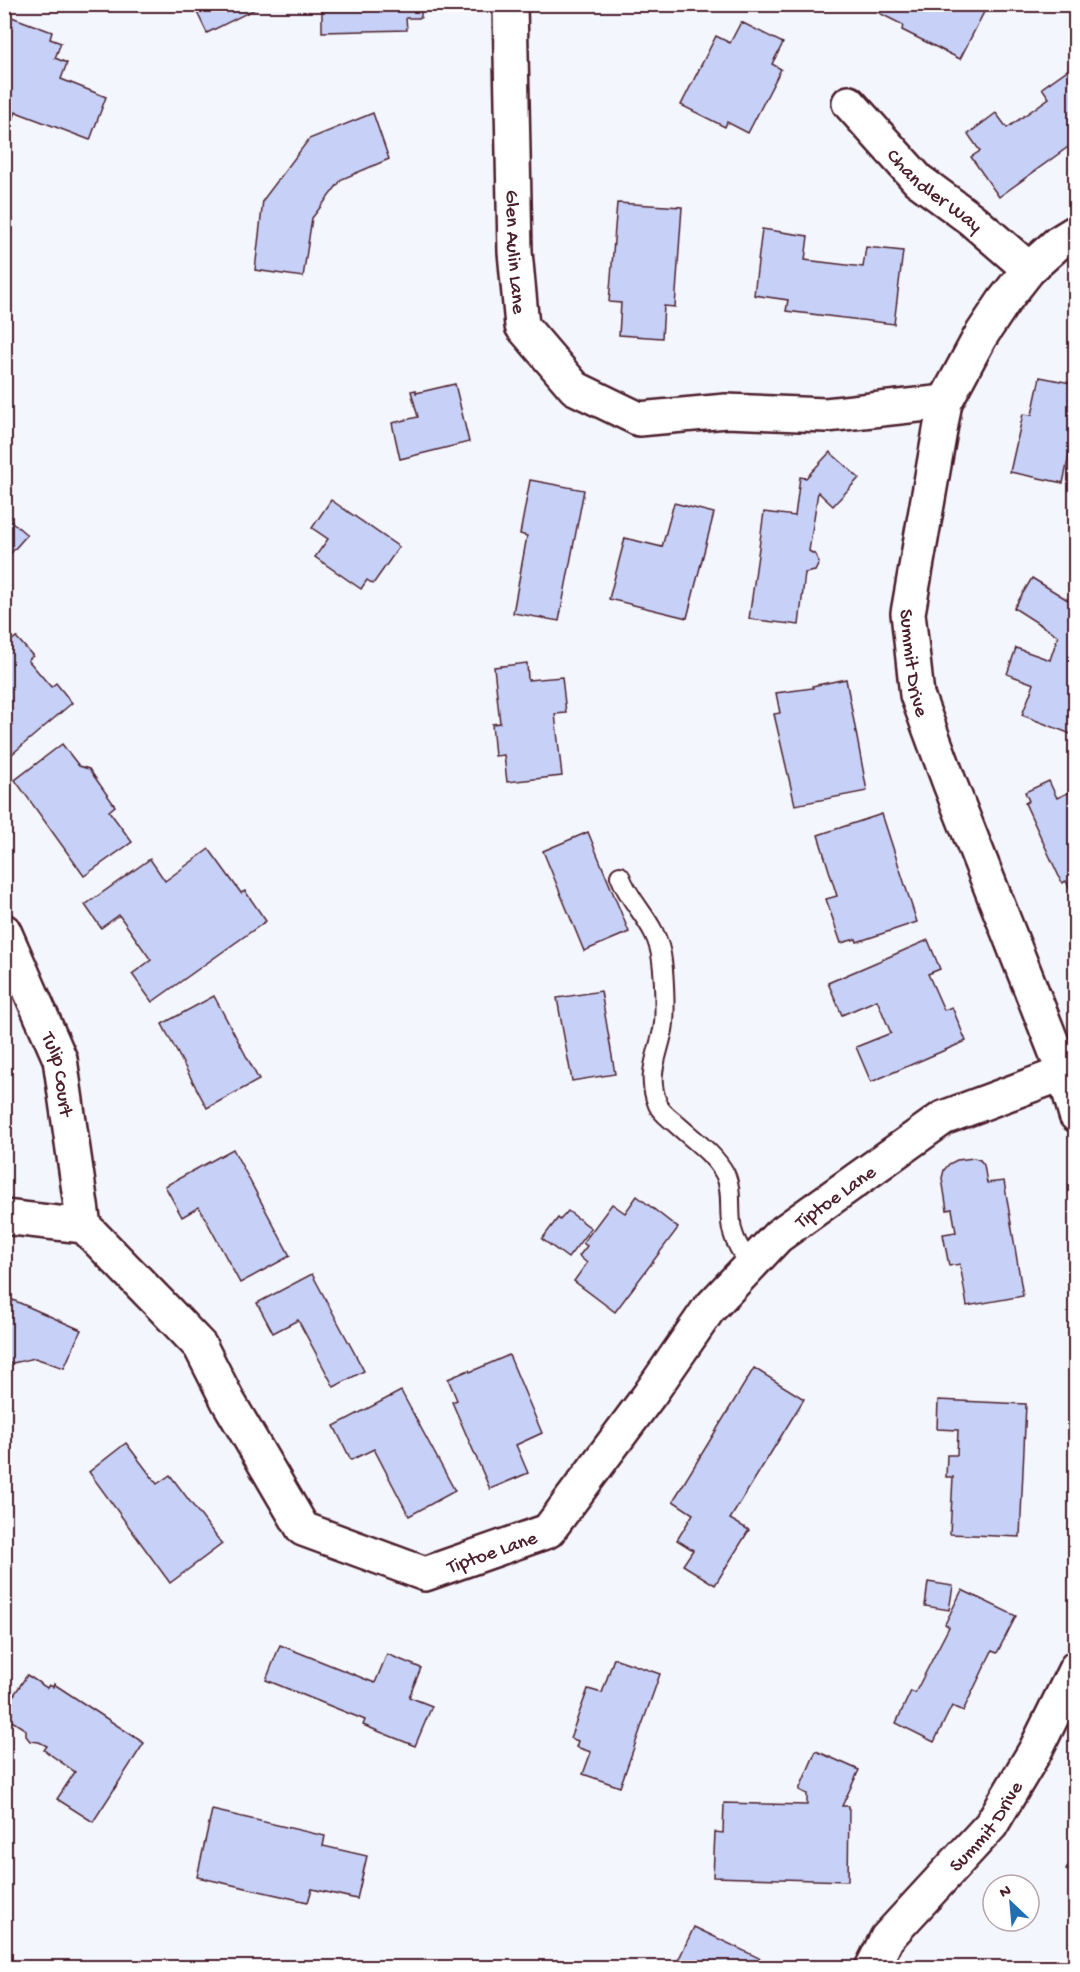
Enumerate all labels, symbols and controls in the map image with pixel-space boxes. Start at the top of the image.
street label: Chandler Way [880,145,986,239]
street label: Glen Aulin Lane [499,190,529,316]
street label: Summit Drive [893,608,932,721]
street label: Tulip Court [34,1028,76,1120]
street label: Tiptoe Lane [791,1161,882,1236]
street label: Tiptoe Lane [444,1527,541,1581]
street label: Summit Drive [946,1777,1030,1878]
north arrow [981,1873,1041,1933]
text: N [997,1882,1015,1903]

